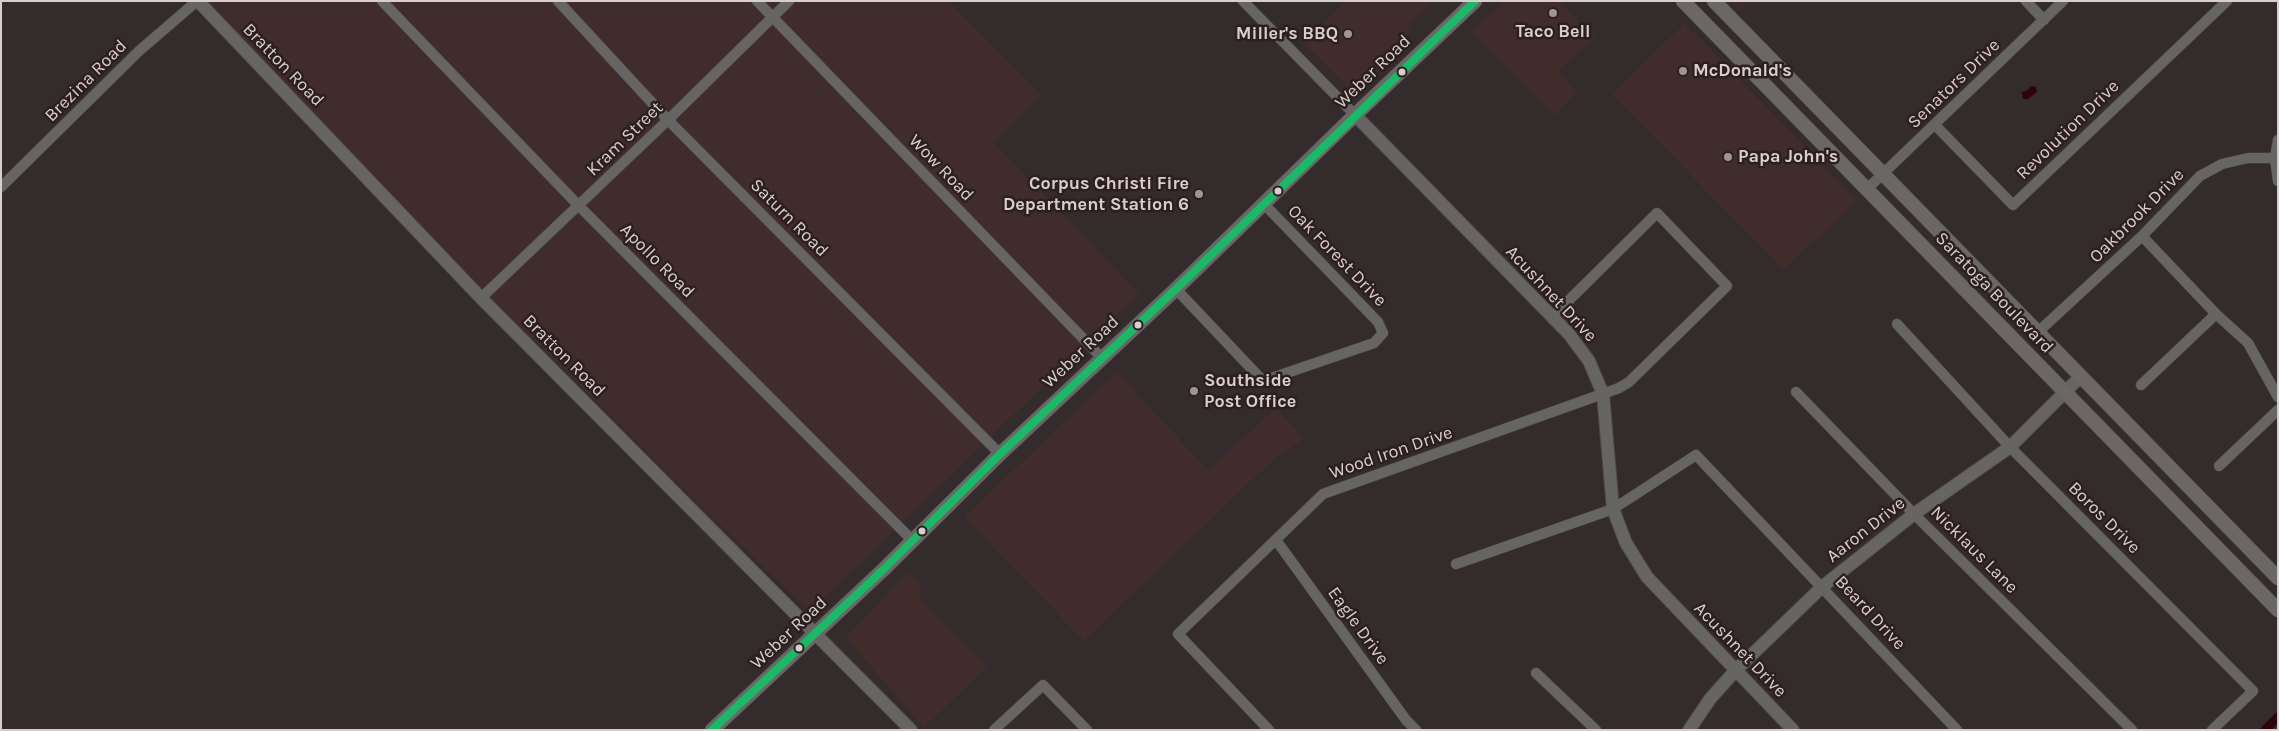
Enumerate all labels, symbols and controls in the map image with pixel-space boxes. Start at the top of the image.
marker: Taco Bell [1547,7,1559,19]
street label: Bratton Road [238,19,328,111]
place label: Taco Bell [1516,21,1590,43]
place label: Miller's BBQ [1236,23,1338,45]
marker: Miller's BBQ [1342,28,1354,40]
street label: Weber Road [1331,31,1415,113]
street label: Brezina Road [40,35,132,127]
street label: Senators Drive [1903,35,2005,133]
place label: McDonald's [1693,60,1792,82]
marker: McDonald's [1677,65,1689,77]
unlabelled marker [1397,67,1407,77]
street label: Revolution Drive [2012,76,2124,184]
street label: Kram Street [582,97,668,181]
street label: Wow Road [904,130,978,206]
place label: Papa John's [1738,146,1838,168]
marker: Papa John's [1722,151,1734,163]
street label: Oakbrook Drive [2085,164,2189,268]
place label: Corpus Christi Fire Department Station 6 [1003,173,1189,215]
street label: Saturn Road [745,174,833,262]
unlabelled marker [1273,186,1283,196]
marker: Corpus Christi Fire Department Station 6 [1193,188,1205,200]
street label: Oak Forest Drive [1283,201,1391,311]
street label: Apollo Road [615,219,699,303]
street label: Saratoga Boulevard [1930,228,2058,358]
street label: Acushnet Drive [1501,241,1601,347]
street label: Bratton Road [518,310,610,402]
street label: Weber Road [1038,311,1124,393]
unlabelled marker [1133,320,1143,330]
place label: Southside Post Office [1204,370,1296,412]
marker: Southside Post Office [1188,385,1200,397]
street label: Wood Iron Drive [1327,422,1455,484]
street label: Boros Drive [2063,477,2145,559]
street label: Aaron Drive [1822,493,1910,567]
street label: Nicklaus Lane [1926,502,2022,598]
unlabelled marker [917,526,927,536]
street label: Beard Drive [1830,571,1910,655]
street label: Eagle Drive [1323,583,1393,669]
street label: Weber Road [746,592,832,674]
street label: Acushnet Drive [1689,598,1791,702]
unlabelled marker [794,643,804,653]

